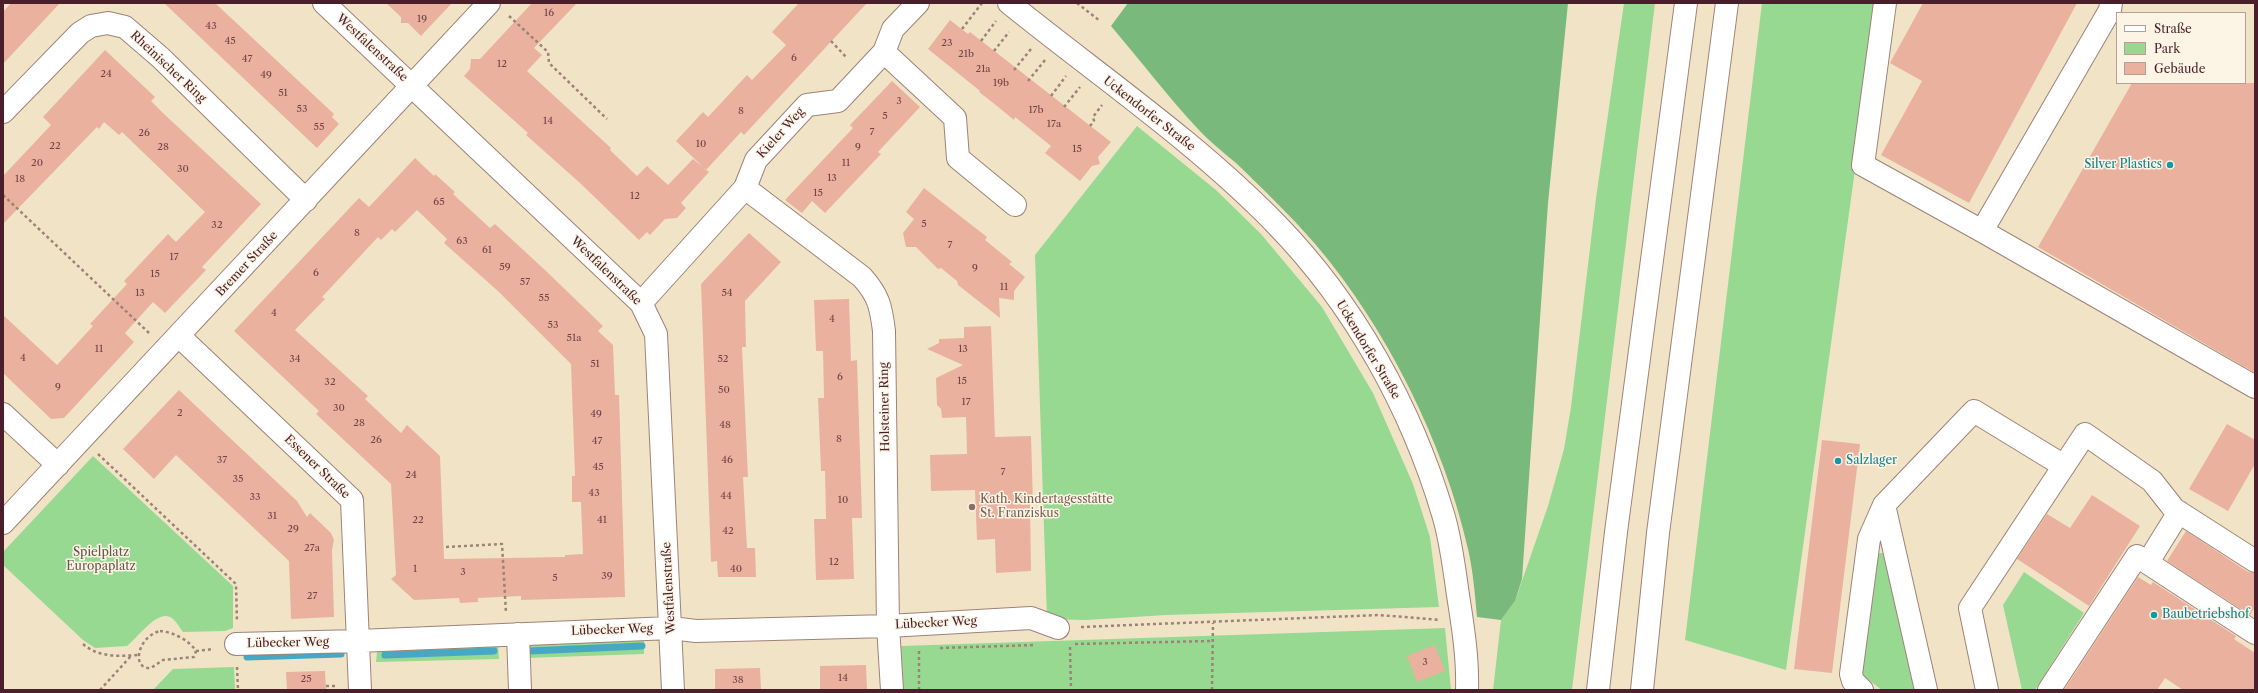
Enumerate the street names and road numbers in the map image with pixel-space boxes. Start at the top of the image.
street label: Westfalenstraße [333,11,411,85]
street label: Rheinischer Ring [127,28,209,106]
street label: Uckendorfer Straße [1100,74,1198,154]
street label: Kieler Weg [754,105,808,161]
street label: Bremer Straße [213,228,281,300]
street label: Westfalenstraße [568,234,644,308]
street label: Uckendorfer Straße [1333,298,1403,402]
street label: Holsteiner Ring [877,362,893,452]
street label: Essener Straße [281,432,353,502]
street label: Westfalenstraße [659,541,679,635]
street label: Lübecker Weg [895,614,977,632]
street label: Lübecker Weg [571,621,653,639]
street label: Lübecker Weg [247,635,329,651]

